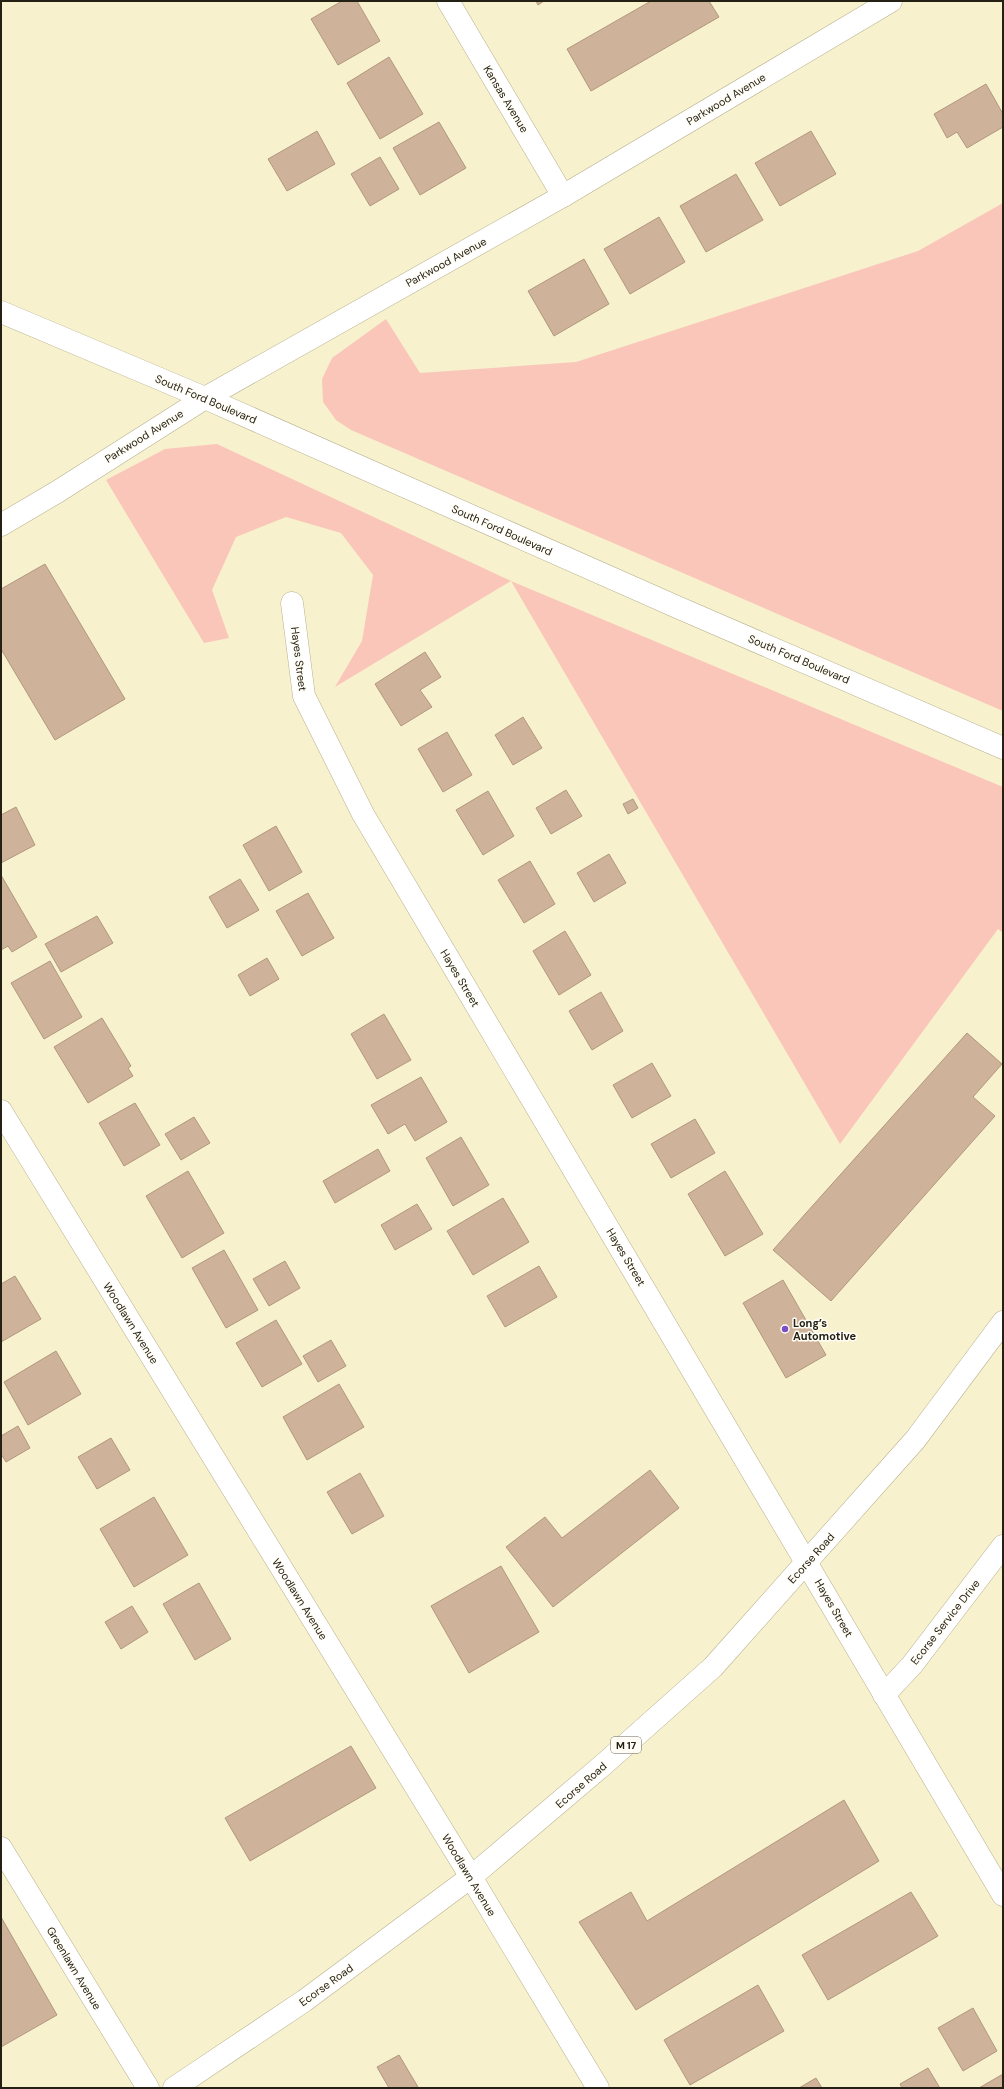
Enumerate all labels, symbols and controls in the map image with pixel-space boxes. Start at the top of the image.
street label: Kansas Avenue [480,63,532,135]
street label: Parkwood Avenue [684,70,768,128]
street label: Parkwood Avenue [403,234,489,290]
street label: South Ford Boulevard [153,371,259,427]
street label: Parkwood Avenue [102,406,186,466]
street label: South Ford Boulevard [449,501,555,559]
street label: Hayes Street [288,626,310,692]
street label: South Ford Boulevard [746,631,852,687]
street label: Hayes Street [437,947,483,1009]
street label: Hayes Street [603,1226,649,1288]
street label: Woodlawn Avenue [100,1280,162,1366]
place label: Long’s Automotive [793,1316,856,1343]
marker: Long’s Automotive [780,1324,790,1334]
street label: Ecorse Road [785,1530,837,1586]
street label: Woodlawn Avenue [269,1556,331,1642]
street label: Hayes Street [812,1576,856,1640]
street label: Ecorse Service Drive [907,1577,983,1667]
road number: M 17 [611,1737,641,1753]
street label: Ecorse Road [552,1759,610,1811]
street label: Woodlawn Avenue [439,1831,499,1919]
street label: Greenlawn Avenue [44,1924,104,2012]
street label: Ecorse Road [296,1961,356,2009]

